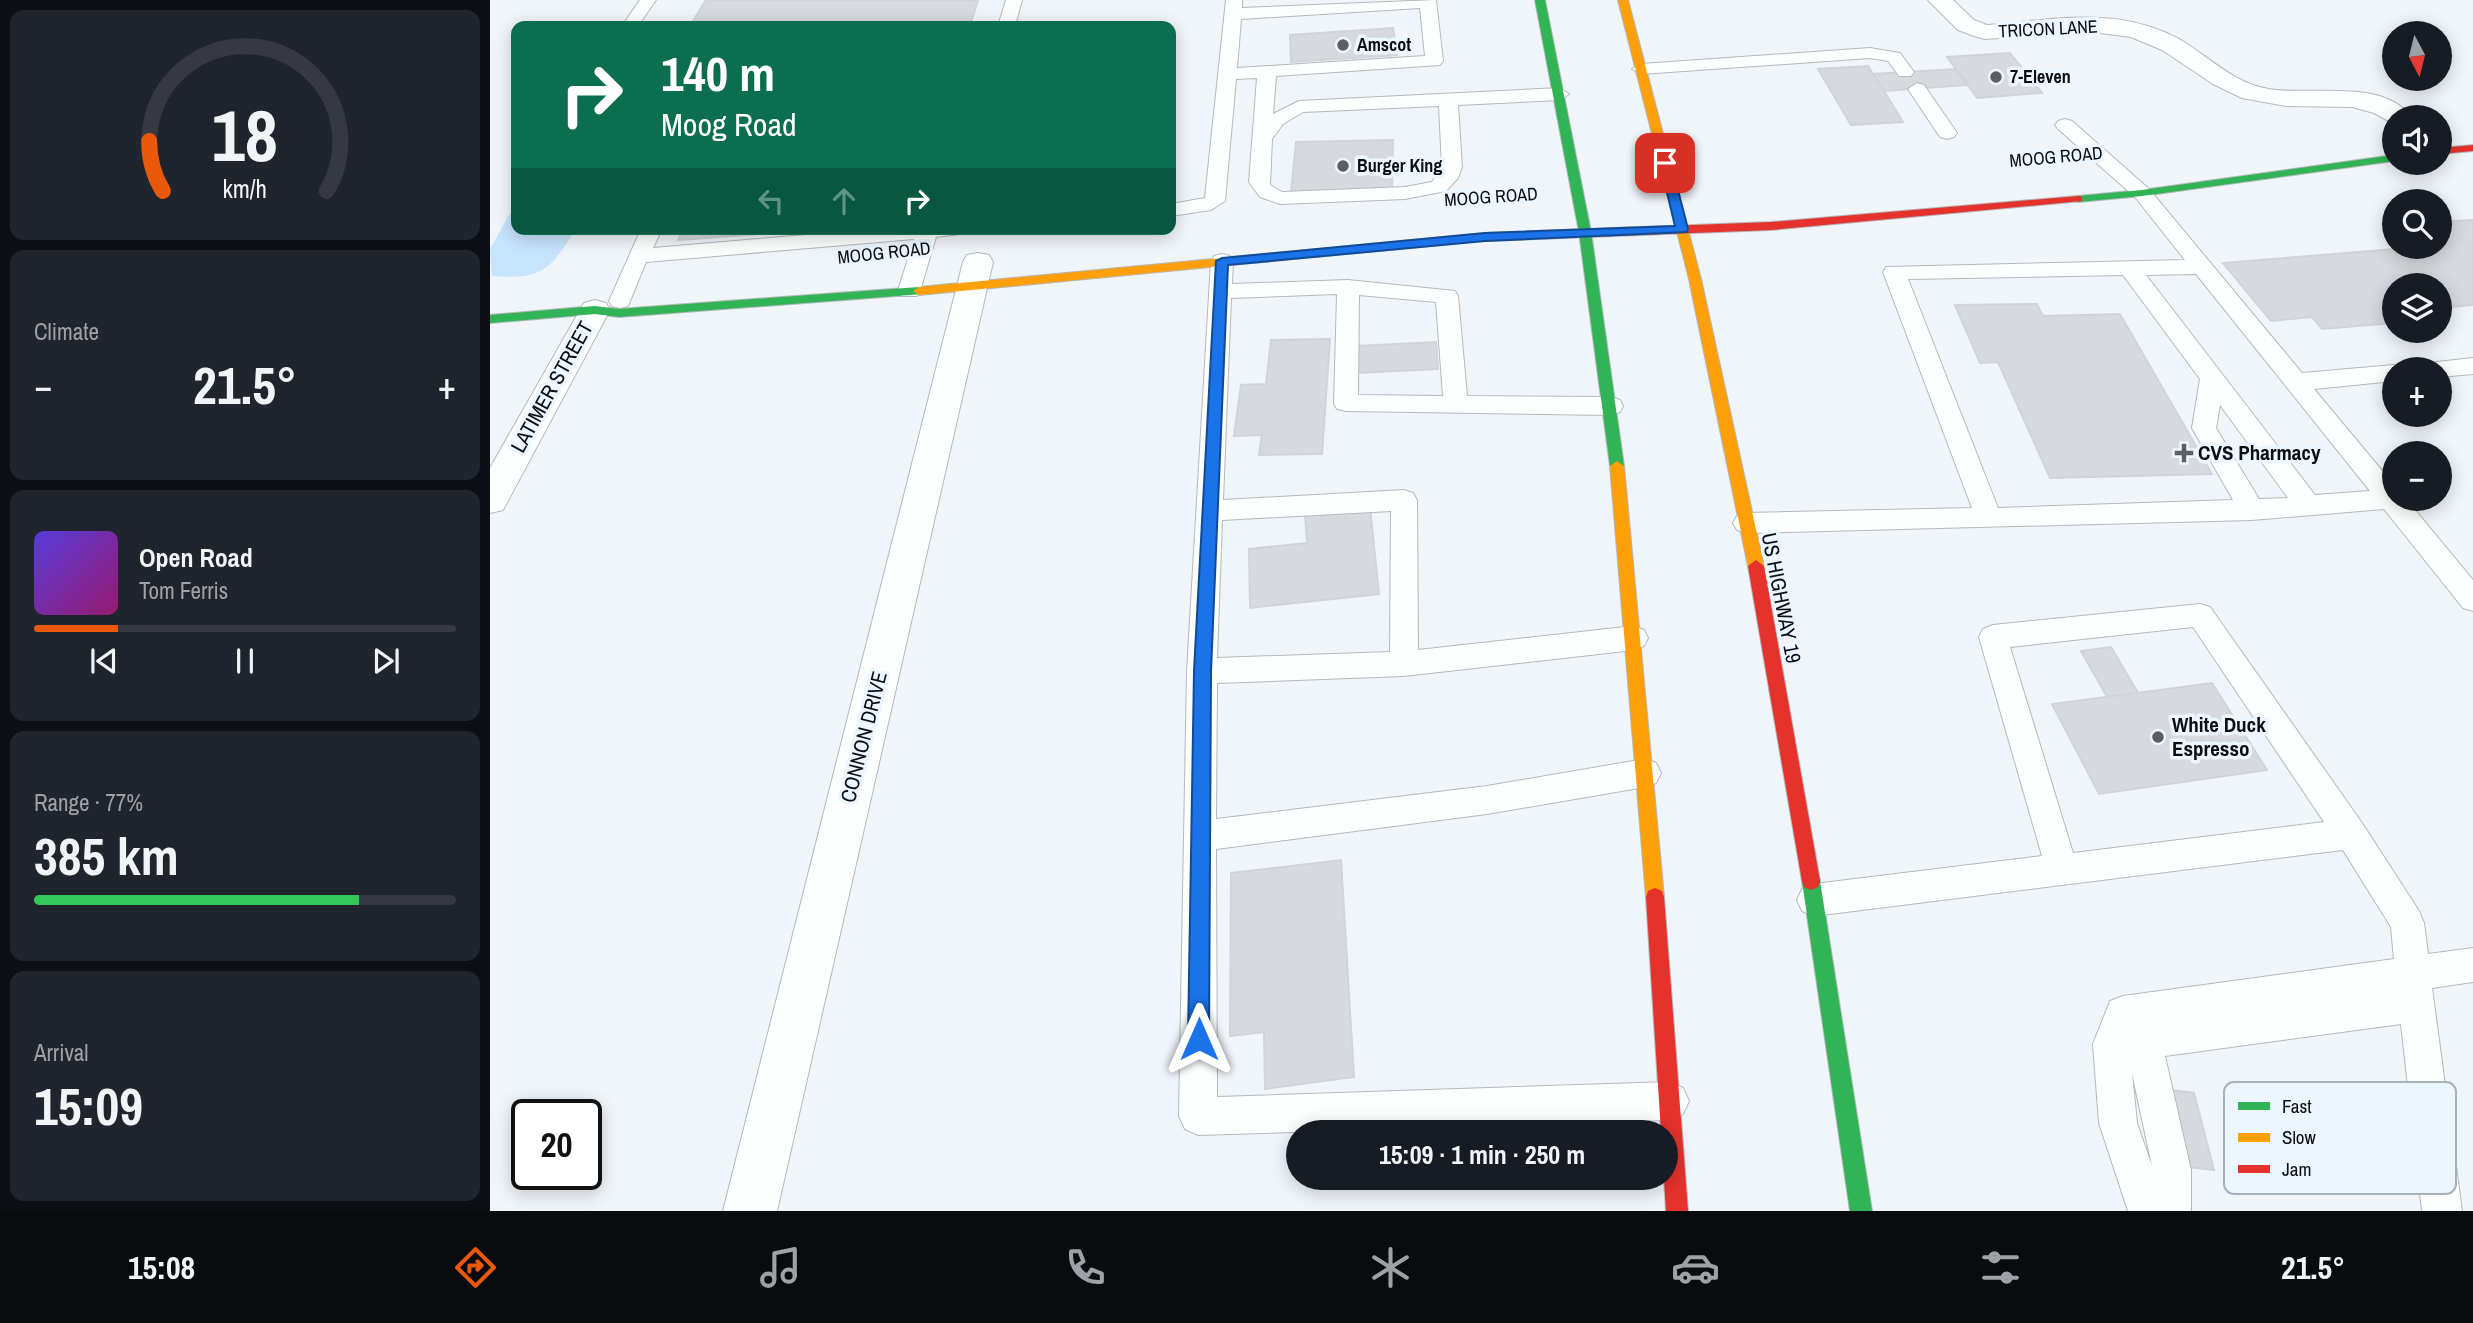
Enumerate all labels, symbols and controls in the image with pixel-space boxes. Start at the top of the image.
street label: TRICON LANE [1998,13,2098,44]
north arrow [2382,21,2452,91]
map controls [2382,21,2452,511]
place label: Amscot [1357,32,1411,57]
marker: Amscot [1335,37,1351,53]
text: 140 m [661,40,775,106]
icon: right [546,49,637,140]
place label: 7-Eleven [2010,64,2071,89]
marker: 7-Eleven [1988,69,2004,85]
text: 18 [212,86,278,184]
text: Moog Road [661,103,797,146]
button: sound [2382,105,2452,175]
pin [1635,133,1695,193]
street label: MOOG ROAD [2008,140,2104,173]
icon: arrive [1646,144,1684,182]
place label: Burger King [1357,153,1442,178]
marker: Burger King [1335,158,1351,174]
text: km/h [223,172,267,206]
street label: MOOG ROAD [1443,181,1538,212]
icon: left [752,182,790,220]
icon: ahead [825,182,863,220]
icon: right [898,182,936,220]
button: search [2382,189,2452,259]
street label: MOOG ROAD [836,235,932,270]
button: layers [2382,273,2452,343]
street label: LATIMER STREET [503,315,600,458]
text: Climate [34,316,99,347]
text: 21.5° [193,350,297,420]
button: + [2382,357,2452,427]
text: − [34,360,52,411]
text: + [438,360,456,411]
place label: CVS Pharmacy [2198,438,2321,467]
button: − [2382,441,2452,511]
marker: CVS Pharmacy [2176,445,2192,461]
street label: US HIGHWAY 19 [1755,530,1808,666]
text: Open Road [139,540,253,575]
text: Tom Ferris [139,575,228,606]
icon: previous [85,642,123,680]
icon: pause [226,642,264,680]
icon: next [367,642,405,680]
street label: CONNON DRIVE [833,668,894,805]
place label: White Duck Espresso [2172,710,2266,763]
marker: White Duck Espresso [2150,729,2166,745]
text: Range · 77% [34,787,143,818]
text: 385 km [34,821,179,891]
position arrow [1162,1002,1236,1076]
text: Arrival [34,1037,89,1068]
text: 15:09 [34,1071,143,1141]
legend [2224,1082,2456,1194]
text: Fast [2282,1093,2312,1119]
speed limit sign: 20 [511,1099,602,1190]
text: Slow [2282,1124,2317,1150]
text: 15:09 · 1 min · 250 m [1379,1137,1585,1172]
text: Jam [2282,1156,2311,1182]
icon: directions [451,1243,500,1292]
icon: music [756,1243,805,1292]
icon: phone [1061,1243,1110,1292]
icon: climate [1366,1243,1415,1292]
icon: car [1671,1243,1720,1292]
icon: filters [1976,1243,2025,1292]
text: 15:08 [128,1246,195,1289]
text: 21.5° [2281,1246,2345,1289]

